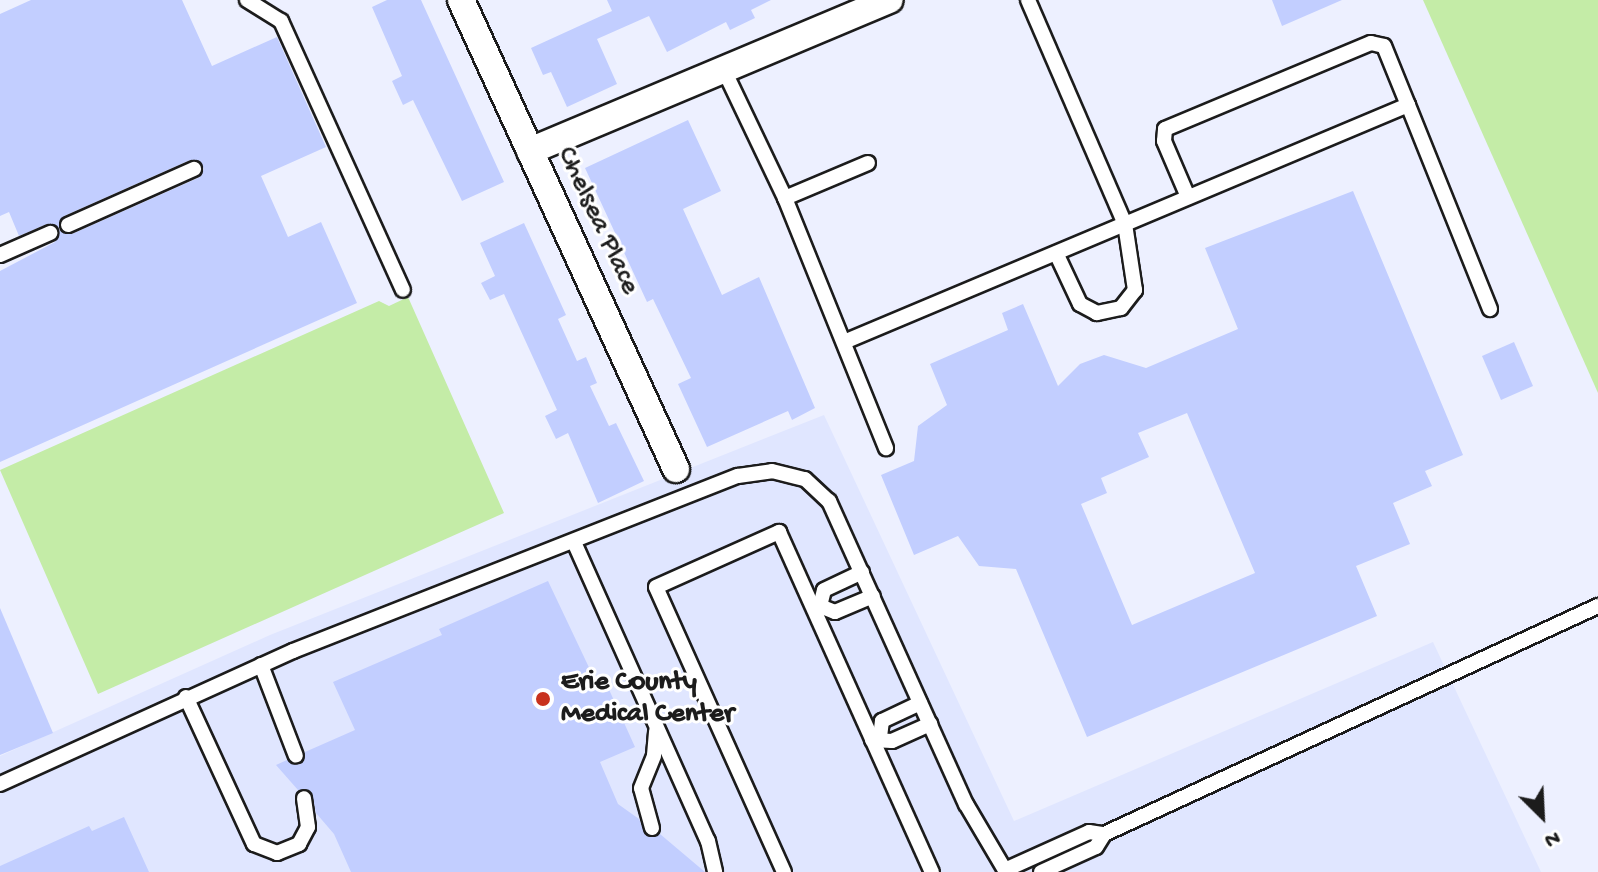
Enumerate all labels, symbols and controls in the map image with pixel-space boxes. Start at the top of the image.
street label: Chelsea Place [548,142,646,300]
place label: Erie County Medical Center [561,666,734,732]
marker: Erie County Medical Center [532,688,554,710]
north arrow [1502,776,1582,856]
text: N [1540,823,1564,853]

